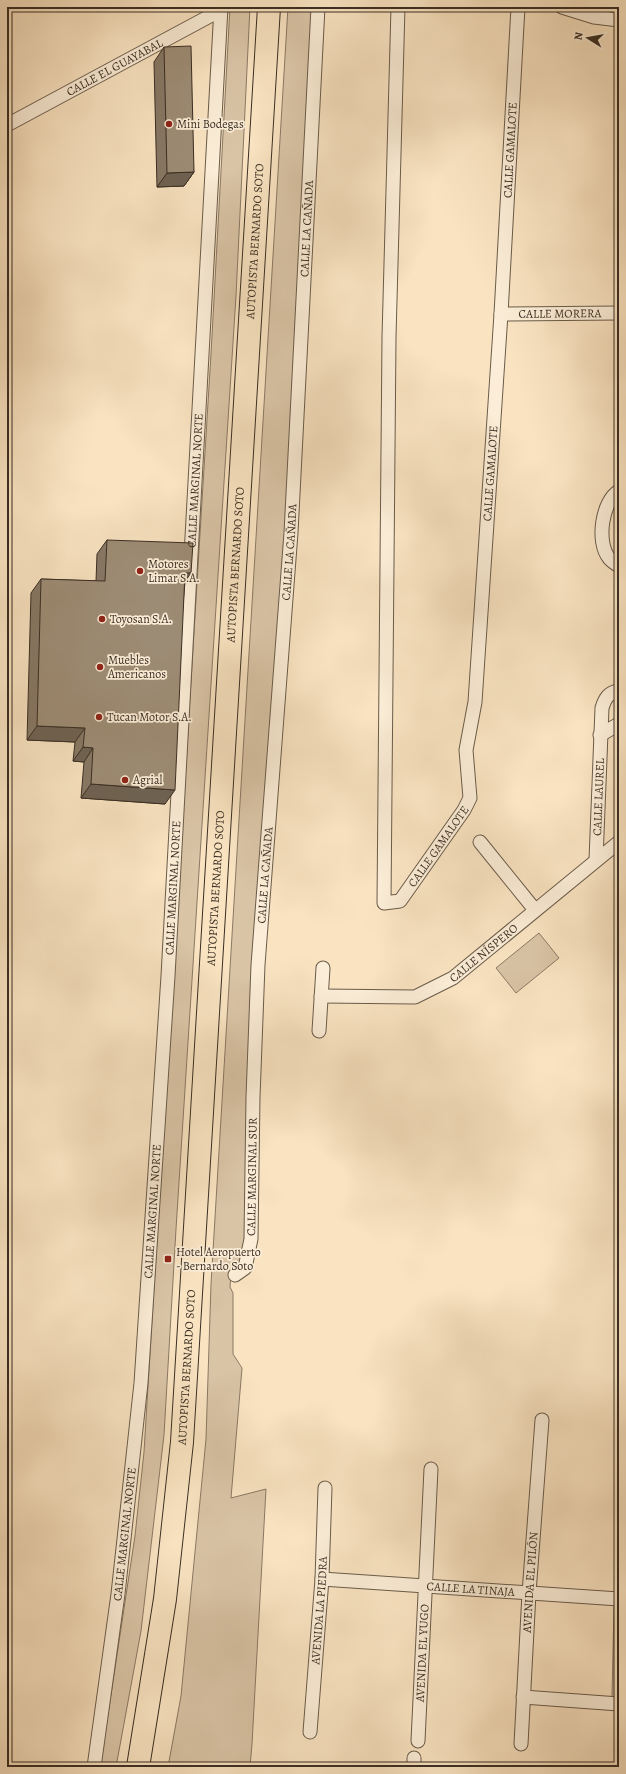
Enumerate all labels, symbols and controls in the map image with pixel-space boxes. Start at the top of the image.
north arrow [568,18,608,58]
text: N [571,31,587,42]
street label: CALLE EL GUAYABAL [63,34,166,100]
street label: CALLE GAMALOTE [499,102,521,198]
place label: Mini Bodegas [177,116,244,132]
marker: Mini Bodegas [164,119,174,129]
street label: AUTOPISTA BERNARDO SOTO [242,163,267,320]
street label: CALLE LA CAÑADA [296,179,317,277]
street label: CALLE MORERA [518,305,602,322]
street label: CALLE MARGINAL NORTE [183,413,207,548]
street label: CALLE GAMALOTE [479,425,502,522]
street label: AUTOPISTA BERNARDO SOTO [222,486,248,644]
street label: CALLE LA CAÑADA [278,502,301,601]
place label: Motores Limar S.A. [148,556,200,586]
marker: Motores Limar S.A. [135,566,145,576]
place label: Toyosan S.A. [110,611,172,627]
marker: Toyosan S.A. [97,614,107,624]
place label: Muebles Americanos [107,652,166,682]
marker: Muebles Americanos [95,662,105,672]
place label: Tucan Motor S.A. [107,709,192,725]
marker: Tucan Motor S.A. [94,712,104,722]
street label: CALLE LAUREL [589,757,608,836]
place label: Agrial [132,772,163,788]
marker: Agrial [120,775,130,785]
street label: CALLE GAMALOTE [404,803,473,890]
street label: AUTOPISTA BERNARDO SOTO [203,810,228,967]
street label: CALLE MARGINAL NORTE [161,820,184,956]
street label: CALLE LA CAÑADA [253,825,277,924]
street label: CALLE NÍSPERO [446,920,521,986]
street label: CALLE MARGINAL SUR [243,1117,261,1236]
street label: CALLE MARGINAL NORTE [140,1144,165,1279]
place label: Hotel Aeropuerto - Bernardo Soto [176,1244,261,1274]
marker: Hotel Aeropuerto - Bernardo Soto [163,1254,173,1264]
street label: AUTOPISTA BERNARDO SOTO [174,1289,199,1446]
street label: CALLE MARGINAL NORTE [109,1466,140,1602]
street label: AVENIDA EL PILÓN [519,1531,542,1634]
street label: AVENIDA LA PIEDRA [307,1555,331,1666]
street label: CALLE LA TINAJA [426,1578,516,1600]
street label: AVENIDA EL YUGO [412,1604,433,1704]

